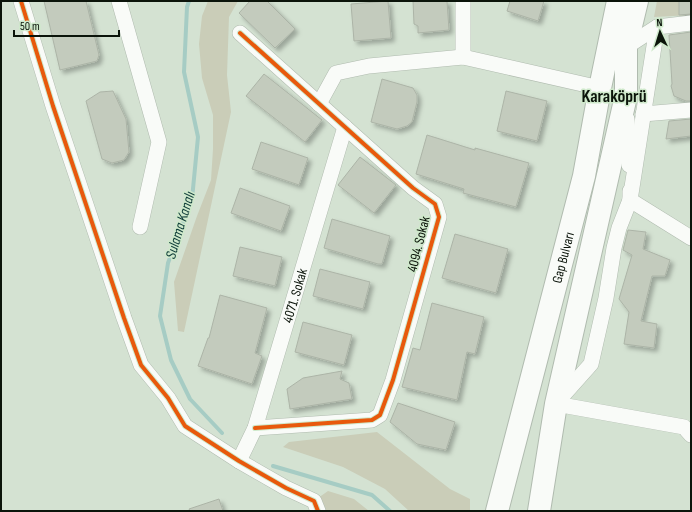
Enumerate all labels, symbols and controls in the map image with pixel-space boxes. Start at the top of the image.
scale bar [14,12,119,38]
north arrow [640,12,680,52]
text: N [656,16,663,29]
text: 50 m [20,19,40,34]
district label: Karaköprü [581,86,647,107]
water label: Sulama Kanalı [161,189,200,261]
street label: 4094. Sokak [403,214,434,274]
street label: Gap Bulvarı [549,230,578,285]
street label: 4071. Sokak [279,266,311,325]

